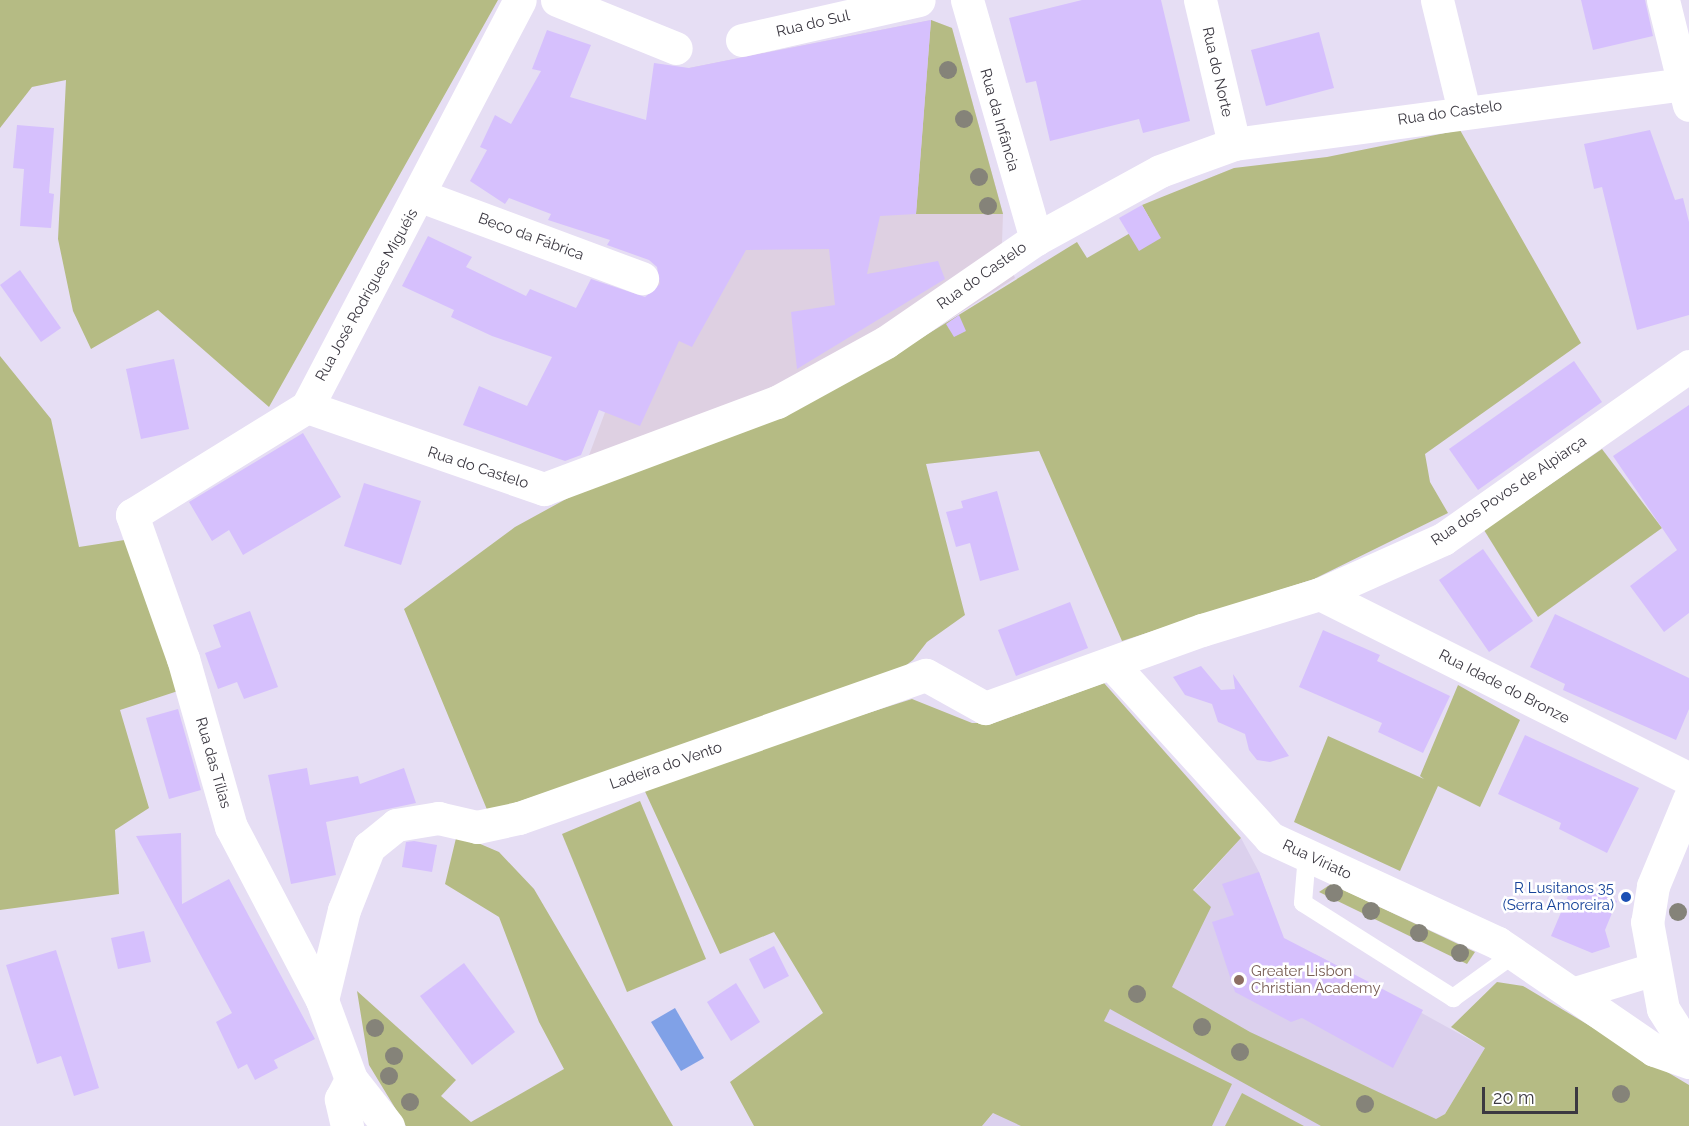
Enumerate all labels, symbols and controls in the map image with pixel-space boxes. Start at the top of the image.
street label: Rua do Sul [775,7,851,41]
street label: Rua do Norte [1198,25,1236,119]
street label: Rua da Infância [976,67,1022,173]
street label: Rua do Castelo [1397,97,1503,129]
street label: Rua José Rodrigues Miguéis [312,205,422,385]
street label: Beco da Fábrica [476,210,586,264]
street label: Rua do Castelo [934,238,1030,314]
street label: Rua dos Povos de Alpiarça [1428,432,1590,550]
street label: Rua do Castelo [425,443,531,493]
street label: Rua Idade do Bronze [1436,646,1572,728]
street label: Rua das Tílias [191,715,235,811]
street label: Ladeira do Vento [607,738,725,794]
street label: Rua Viriato [1279,836,1355,884]
place label: R Lusitanos 35 (Serra Amoreira) [1502,879,1614,914]
marker: R Lusitanos 35 (Serra Amoreira) [1619,890,1633,904]
place label: Greater Lisbon Christian Academy [1251,962,1381,997]
marker: Greater Lisbon Christian Academy [1232,973,1246,987]
scale bar [1485,1075,1581,1113]
text: 20 m [1493,1087,1535,1108]

